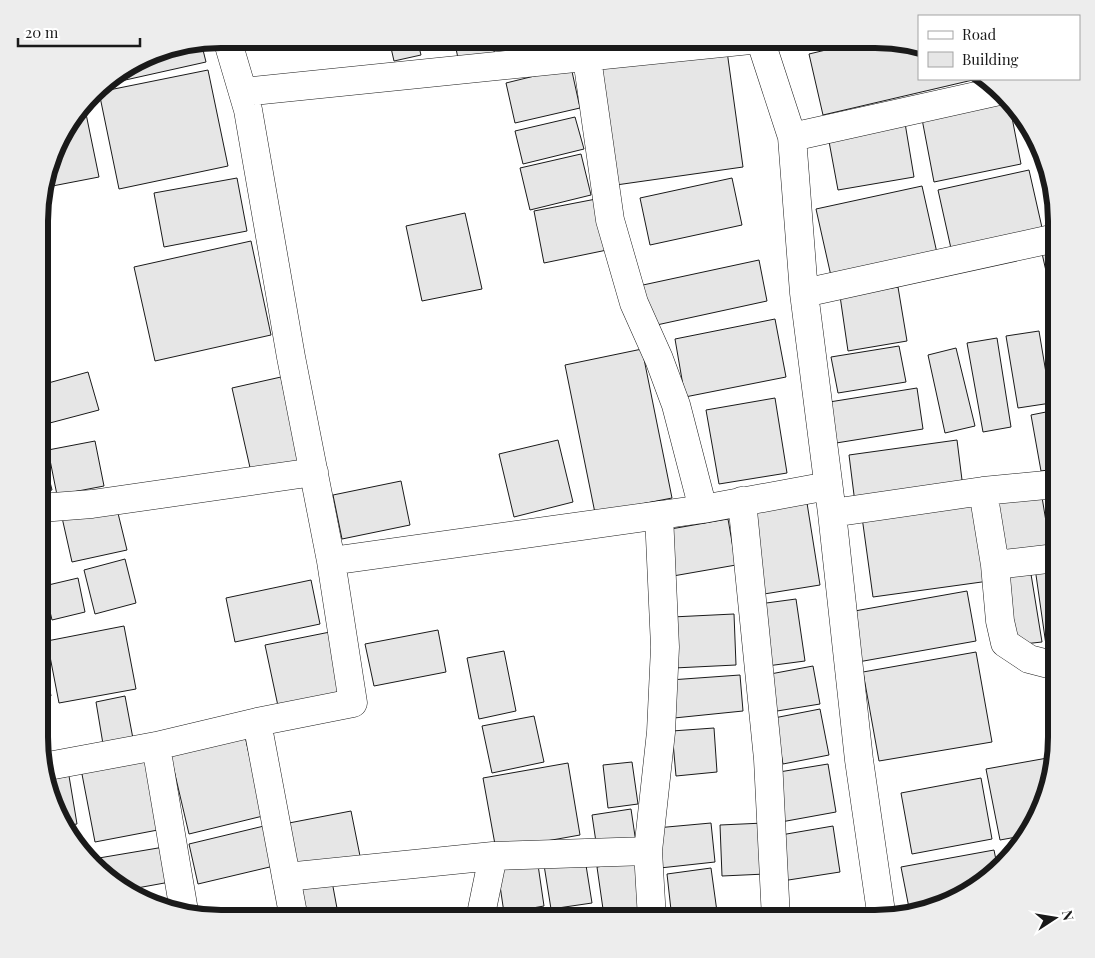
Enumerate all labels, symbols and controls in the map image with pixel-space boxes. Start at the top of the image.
scale bar [18,15,140,47]
legend [918,15,1080,80]
text: 20 m [25,22,59,42]
text: Road [962,24,996,44]
text: Building [962,49,1019,69]
north arrow [1030,893,1080,943]
text: N [1058,908,1079,922]

